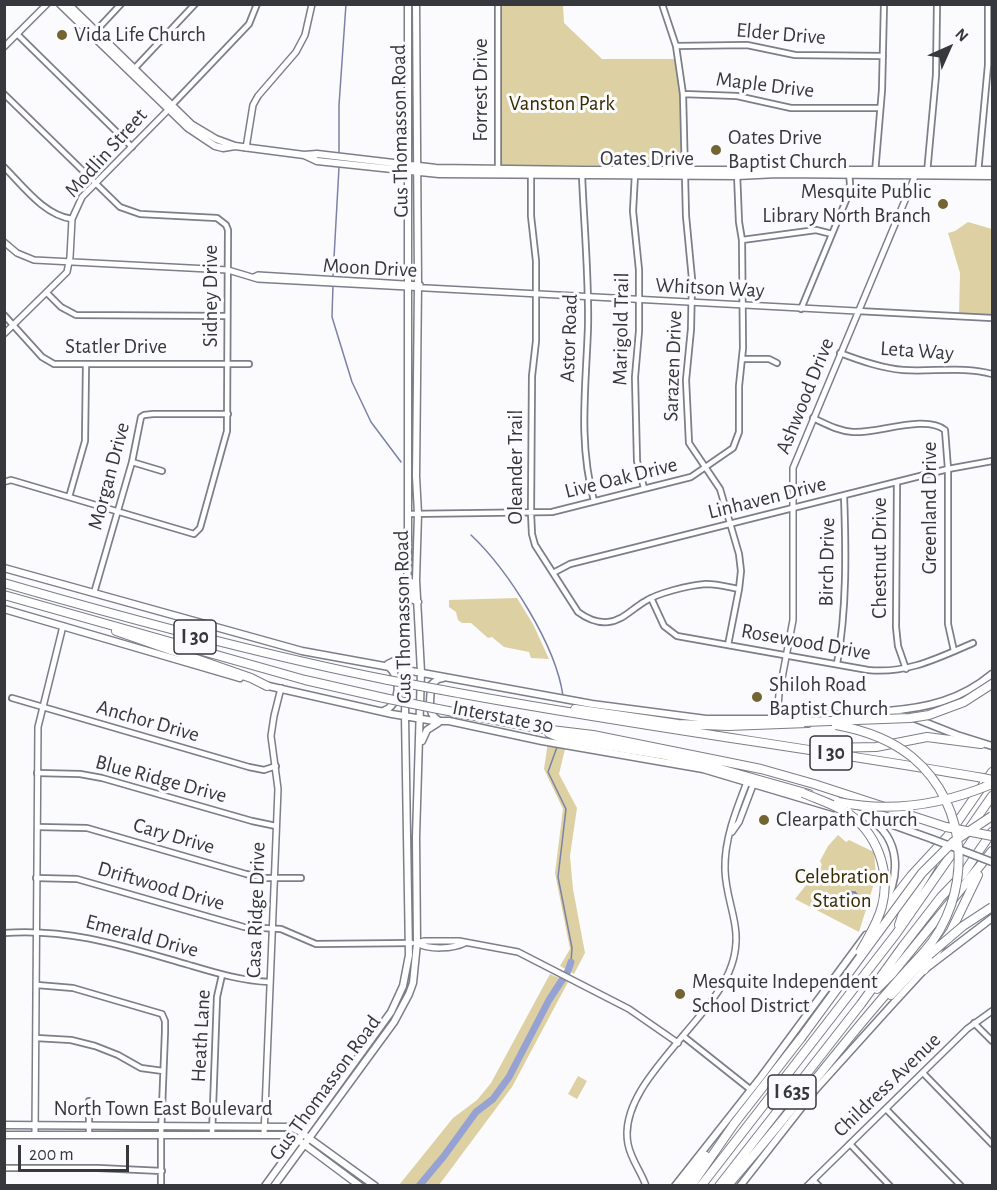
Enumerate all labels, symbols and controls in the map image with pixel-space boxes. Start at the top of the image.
street label: Elder Drive [735,18,827,50]
north arrow [919,18,979,78]
place label: Vida Life Church [74,22,206,48]
text: N [952,26,971,45]
marker: Vida Life Church [55,28,69,42]
street label: Forrest Drive [468,38,494,142]
street label: Gus Thomasson Road [386,44,414,218]
street label: Maple Drive [714,66,816,104]
park label: Vanston Park [509,91,615,117]
street label: Modlin Street [59,103,153,203]
place label: Oates Drive Baptist Church [728,125,847,175]
marker: Oates Drive Baptist Church [709,143,723,157]
street label: Oates Drive [600,146,694,172]
place label: Mesquite Public Library North Branch [762,179,931,229]
marker: Mesquite Public Library North Branch [936,197,950,211]
street label: Sidney Drive [198,245,224,347]
street label: Moon Drive [322,253,418,283]
street label: Marigold Trail [607,272,635,386]
street label: Whitson Way [655,273,765,303]
street label: Astor Road [555,293,583,383]
street label: Sarazen Drive [658,310,688,422]
street label: Statler Drive [65,334,167,360]
street label: Ashwood Drive [770,334,840,458]
street label: Leta Way [879,336,955,366]
street label: Oleander Trail [503,410,529,524]
street label: Morgan Drive [83,419,135,533]
street label: Greenland Drive [917,442,943,574]
street label: Live Oak Drive [562,452,680,504]
street label: Linhaven Drive [705,471,829,525]
street label: Chestnut Drive [867,497,893,619]
street label: Birch Drive [814,517,840,607]
street label: Gus Thomasson Road [389,530,417,704]
street label: Rosewood Drive [739,618,873,666]
road number: I 30 [174,620,216,654]
place label: Shiloh Road Baptist Church [769,672,888,722]
marker: Shiloh Road Baptist Church [750,690,764,704]
street label: Anchor Drive [94,694,202,748]
street label: Interstate 30 [450,695,556,739]
road number: I 30 [810,736,852,770]
street label: Blue Ridge Drive [93,749,229,809]
place label: Clearpath Church [776,807,918,833]
street label: Cary Drive [130,812,218,860]
marker: Clearpath Church [757,813,771,827]
street label: Casa Ridge Drive [241,841,271,979]
street label: Driftwood Drive [94,856,228,916]
park label: Celebration Station [795,864,889,914]
street label: Emerald Drive [83,909,201,963]
place label: Mesquite Independent School District [692,969,878,1019]
marker: Mesquite Independent School District [673,987,687,1001]
street label: Heath Lane [186,989,216,1083]
street label: Gus Thomasson Road [264,1010,386,1166]
street label: Childress Avenue [828,1027,946,1143]
road number: I 635 [768,1075,816,1109]
street label: North Town East Boulevard [53,1096,273,1122]
scale bar [21,1133,132,1171]
text: 200 m [29,1146,74,1164]

